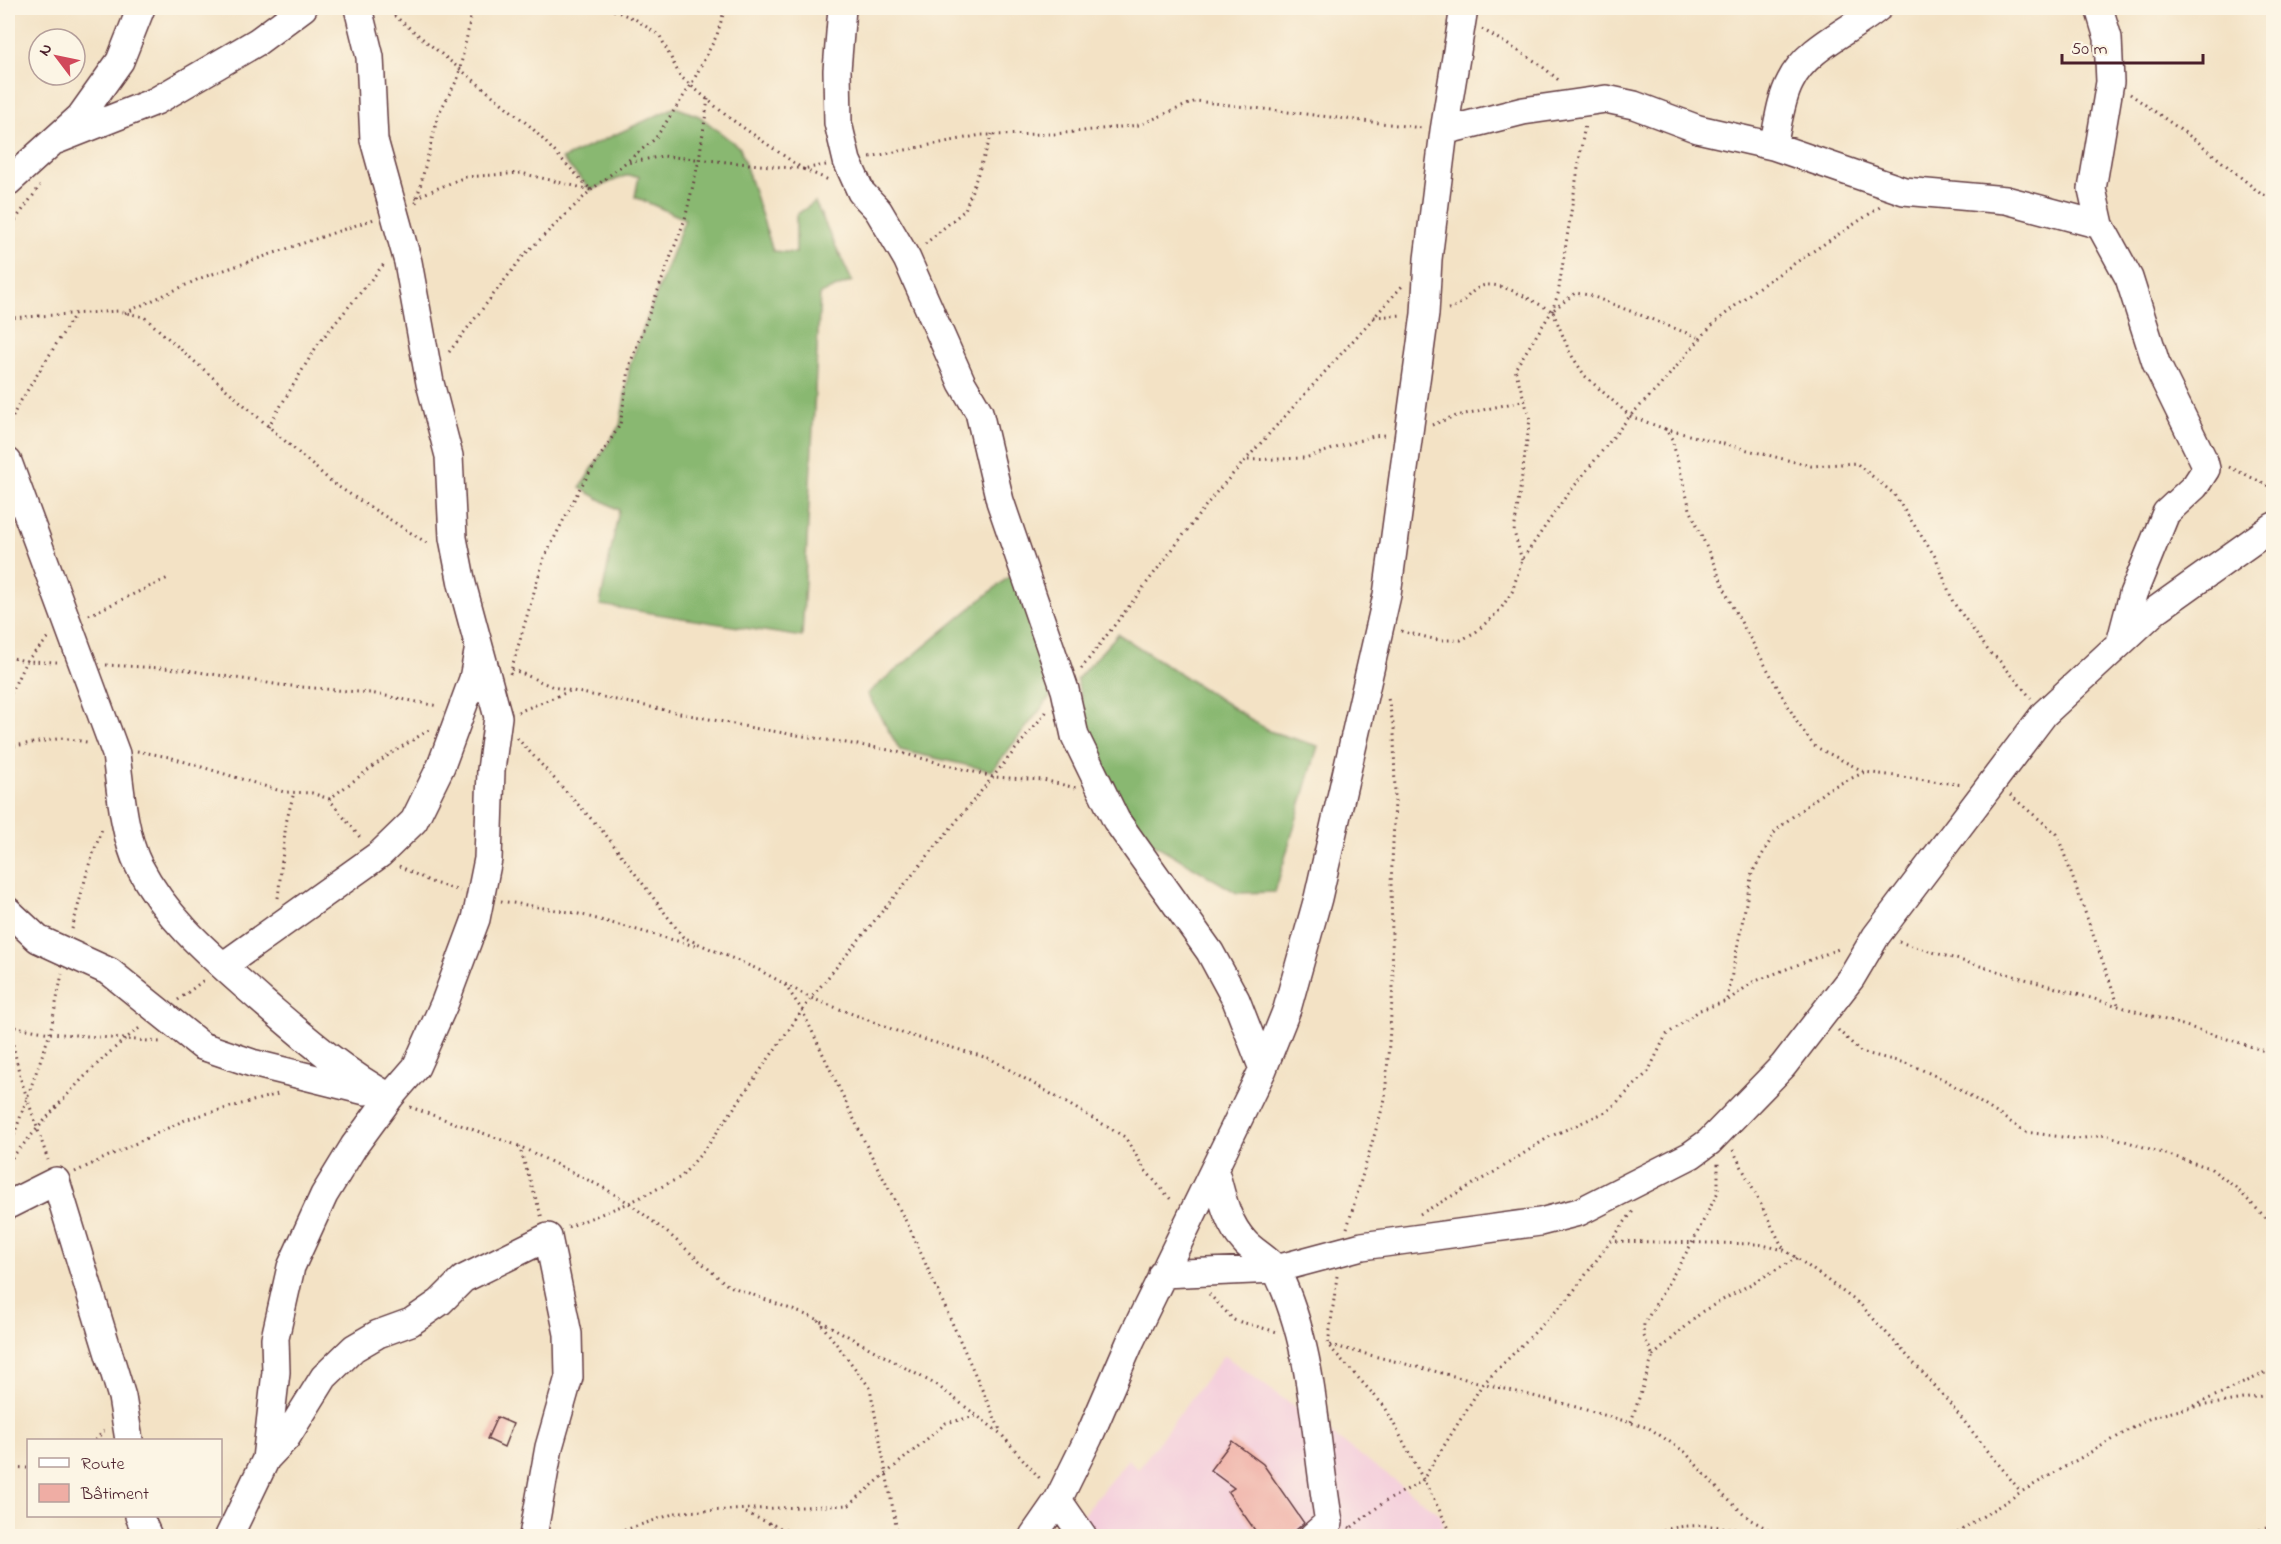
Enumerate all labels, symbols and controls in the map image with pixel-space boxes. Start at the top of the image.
north arrow [27,27,87,87]
scale bar [2062,27,2203,65]
text: 50 m [2071,37,2108,63]
text: N [33,39,59,61]
legend [27,1439,222,1517]
text: Route [81,1452,126,1478]
text: Bâtiment [80,1482,149,1508]

